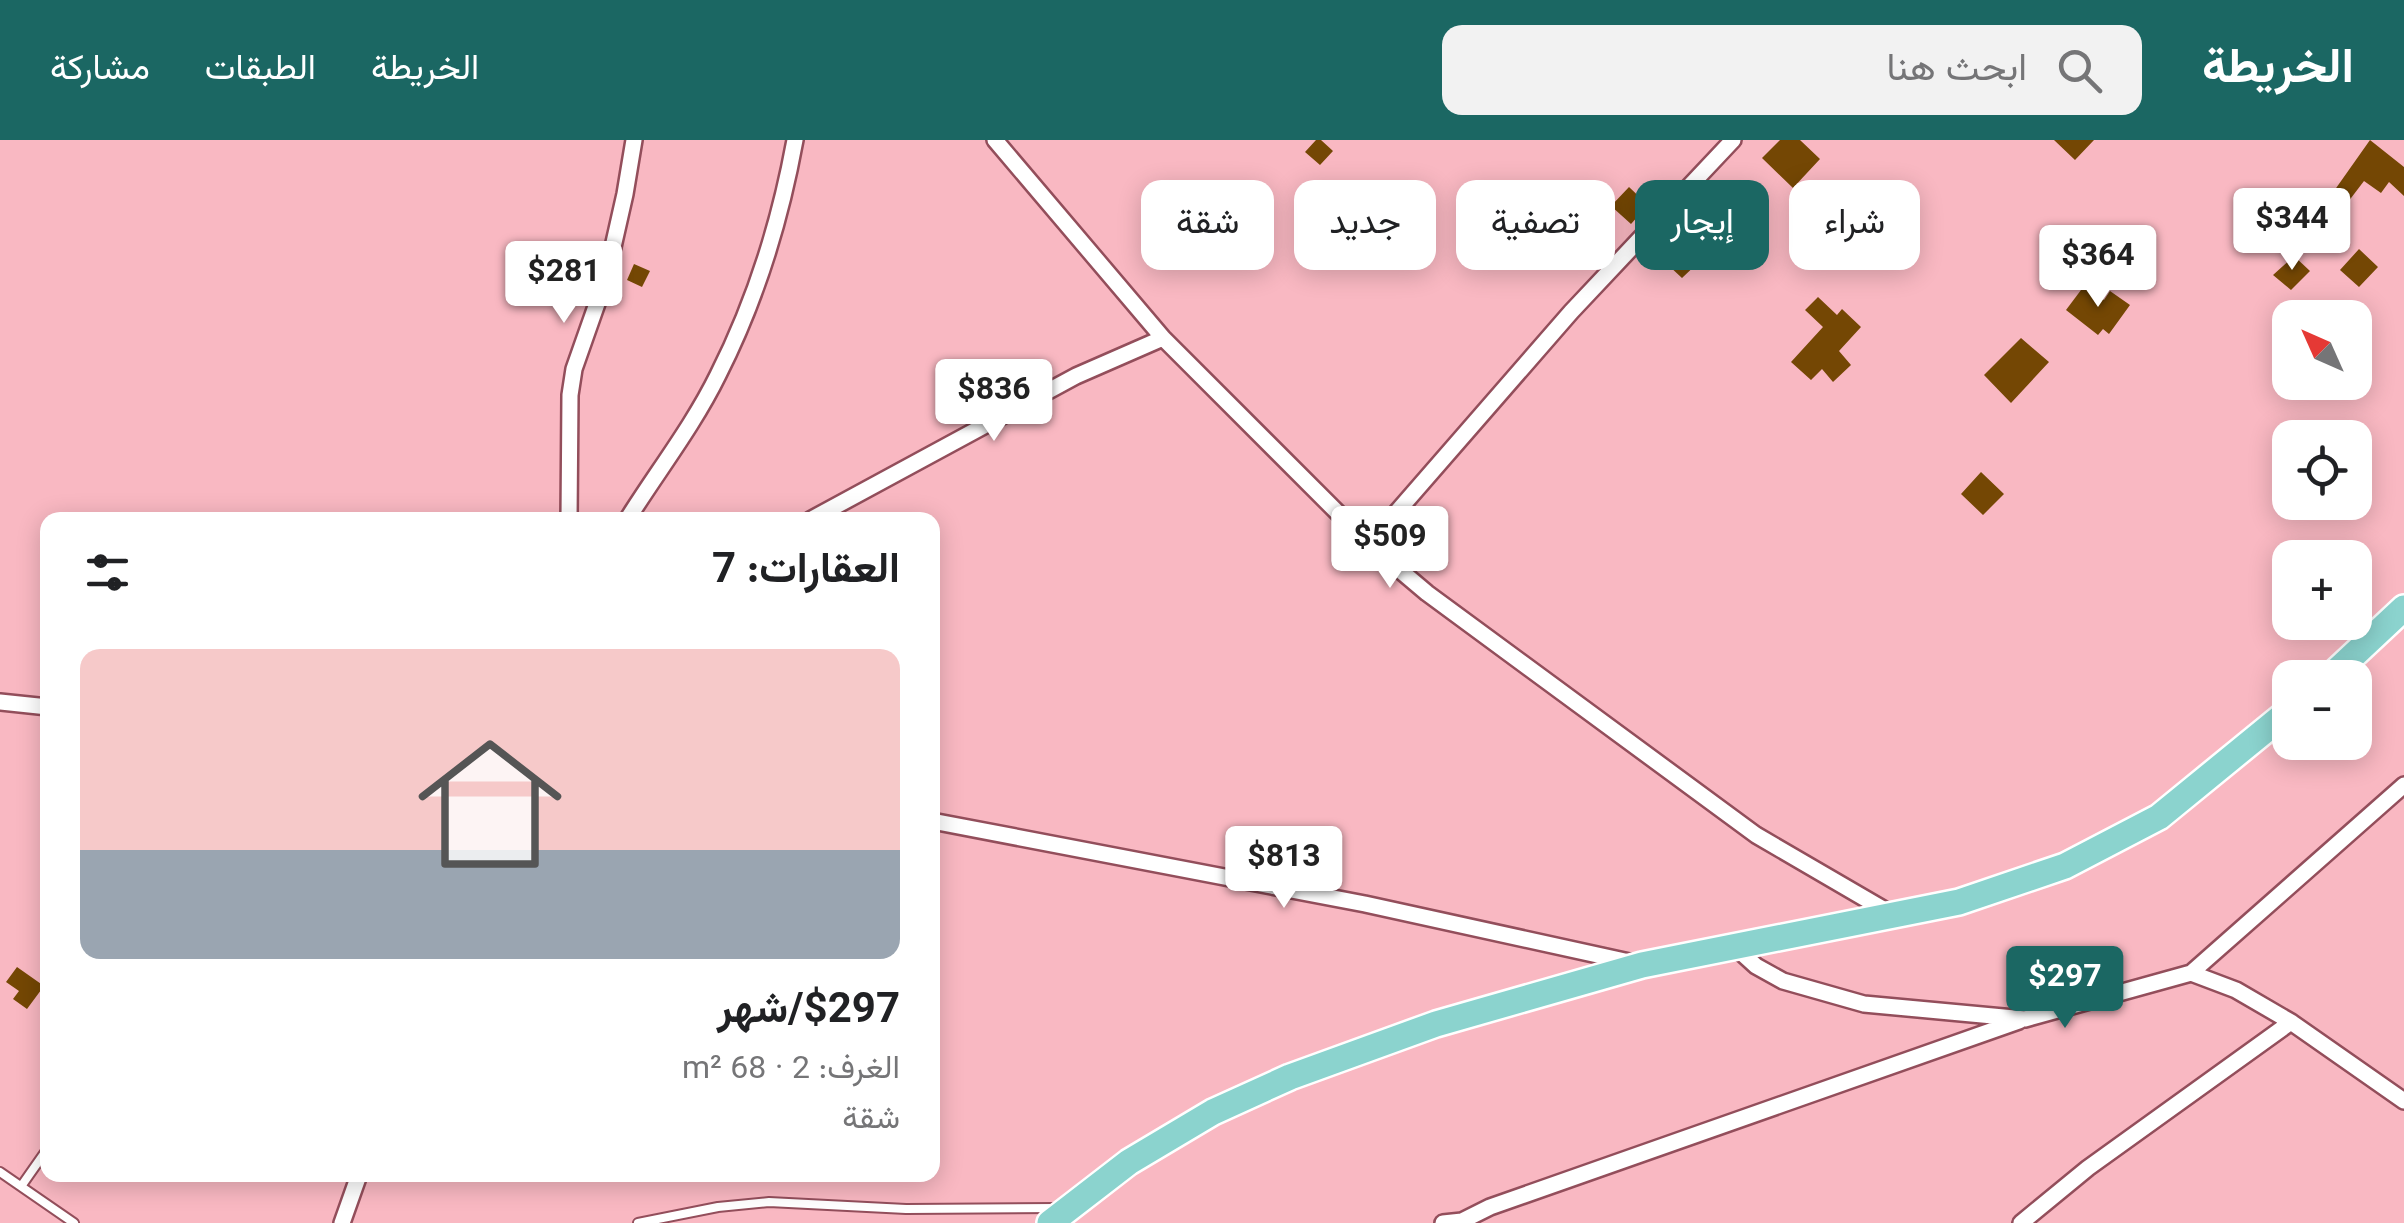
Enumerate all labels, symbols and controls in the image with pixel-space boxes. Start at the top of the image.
search box [1442,25,2142,115]
text: الخريطة [2202,33,2354,108]
text: ابحث هنا [1886,41,2027,100]
text: مشاركة [50,43,150,98]
text: الطبقات [205,43,316,98]
text: الخريطة [371,43,479,98]
icon: search [2052,43,2107,98]
chip: شقة [1141,180,1274,270]
chip: جديد [1294,180,1436,270]
chip: تصفية [1456,180,1615,270]
chip: إيجار [1635,180,1769,270]
chip: شراء [1789,180,1920,270]
pin: $344 [2233,188,2351,273]
text: $344 [2255,195,2329,245]
pin: $364 [2039,225,2157,310]
text: $364 [2061,232,2135,282]
pin: $281 [505,241,623,326]
text: $281 [527,248,601,298]
north arrow [2272,300,2372,400]
map controls [2272,300,2372,760]
pin: $836 [935,359,1053,444]
text: $836 [957,366,1031,416]
button: locate [2272,420,2372,520]
pin: $509 [1331,506,1449,591]
text: $509 [1353,513,1427,563]
text: العقارات: 7 [712,539,900,605]
button: + [2272,540,2372,640]
icon: filters [80,545,135,600]
button: − [2272,660,2372,760]
icon: home [400,714,580,894]
pin: $813 [1225,826,1343,911]
text: $813 [1247,833,1321,883]
pin: $297 [2006,946,2124,1031]
text: $297 [2028,953,2102,1003]
text: $297/شهر [717,979,900,1045]
text: الغرف: 2 · 68 m² [682,1045,900,1095]
text: شقة [842,1095,900,1145]

